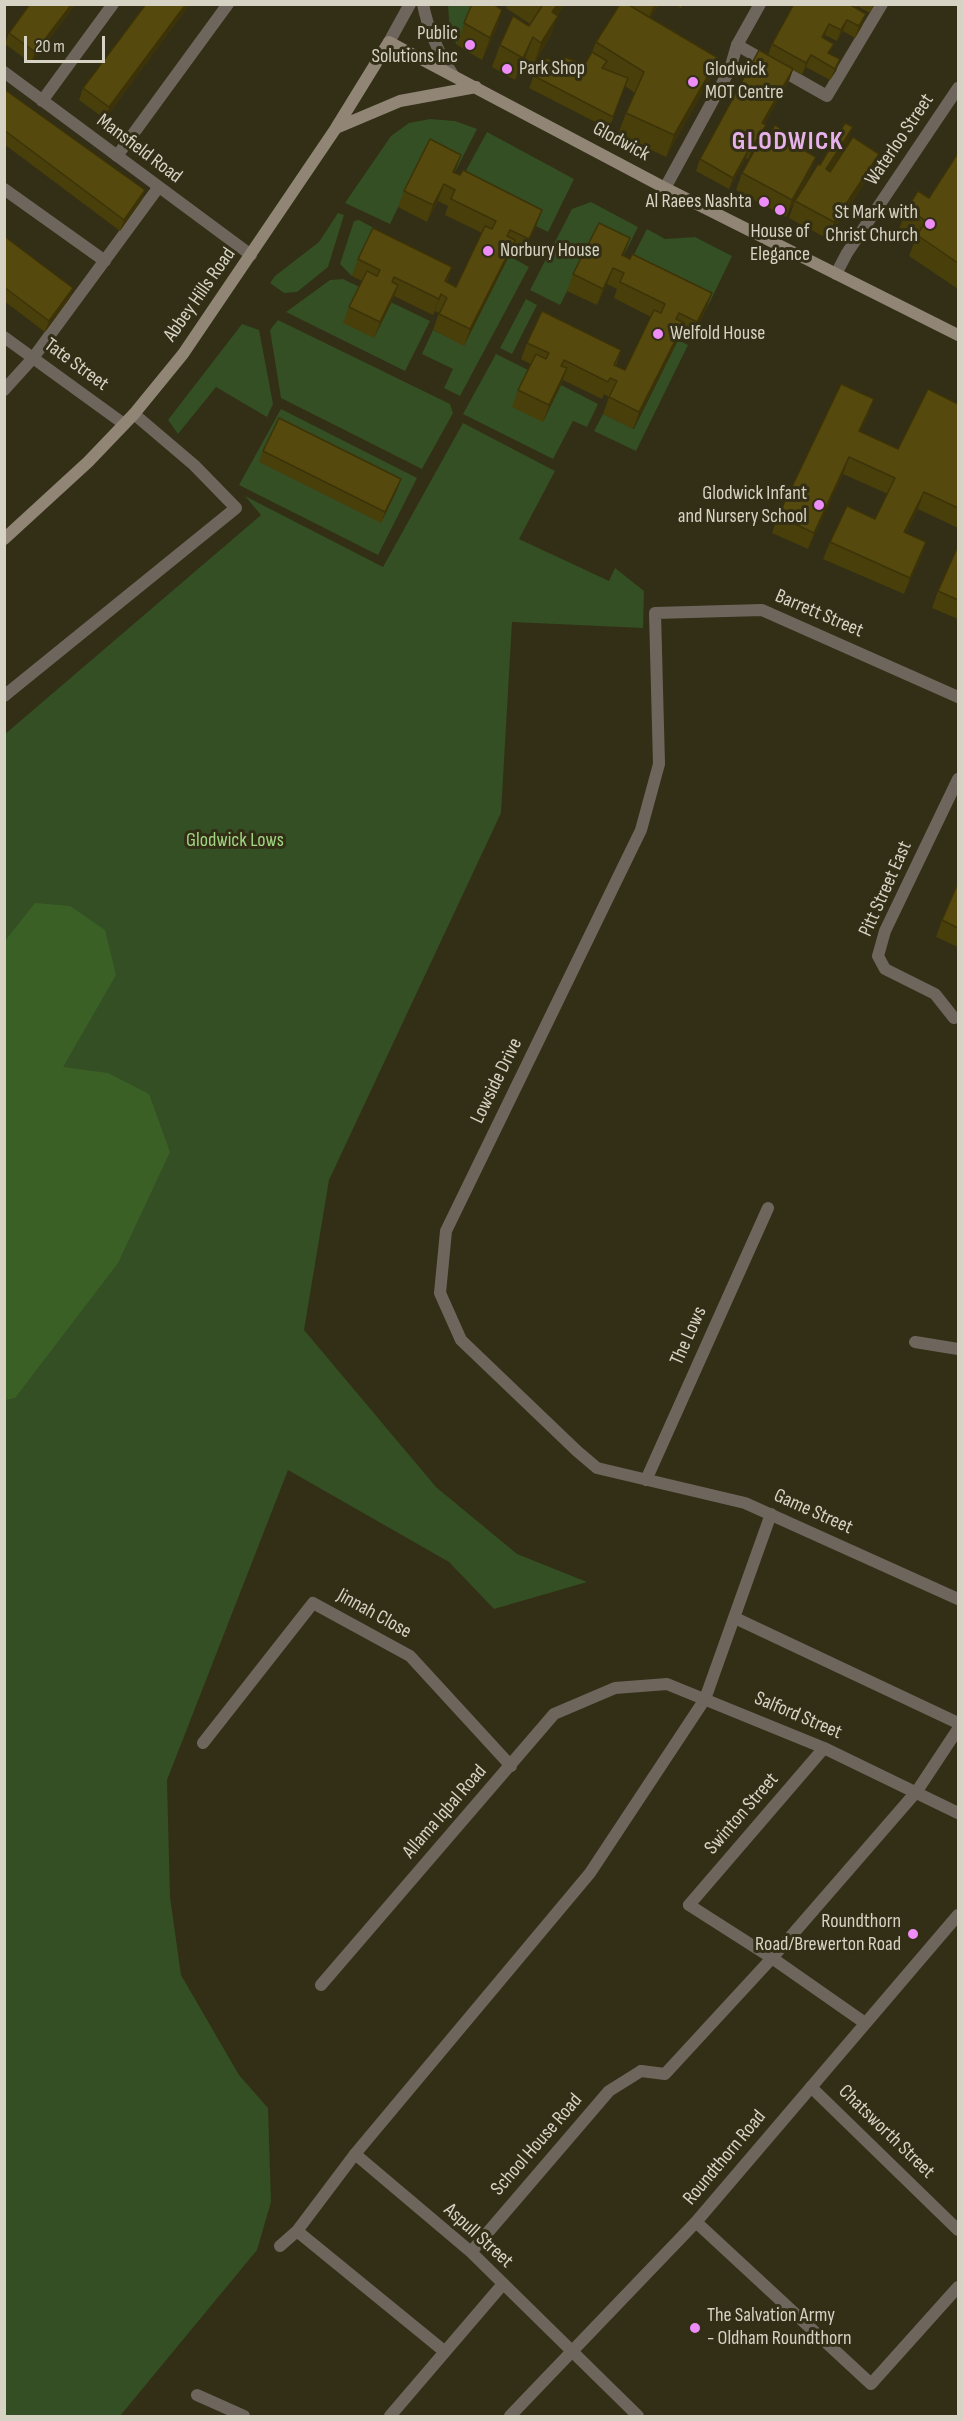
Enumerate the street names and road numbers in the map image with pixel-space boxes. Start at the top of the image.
street label: Waterloo Street [861,90,939,190]
street label: Mansfield Road [92,109,186,189]
street label: Glodwick [588,117,654,167]
street label: Abbey Hills Road [159,243,241,347]
street label: Tate Street [39,334,113,396]
street label: Barrett Street [771,585,867,643]
street label: Pitt Street East [854,838,918,940]
street label: Lowside Drive [466,1034,528,1128]
street label: The Lows [666,1303,712,1369]
street label: Game Street [770,1484,856,1540]
street label: Jinnah Close [333,1584,415,1644]
street label: Salford Street [751,1687,845,1745]
street label: Allama Iqbal Road [398,1760,492,1864]
street label: Swinton Street [700,1768,784,1860]
street label: Chatsworth Street [833,2080,939,2184]
street label: School House Road [486,2089,588,2201]
street label: Roundthorn Road [678,2106,772,2210]
street label: Aspull Street [438,2199,518,2273]

